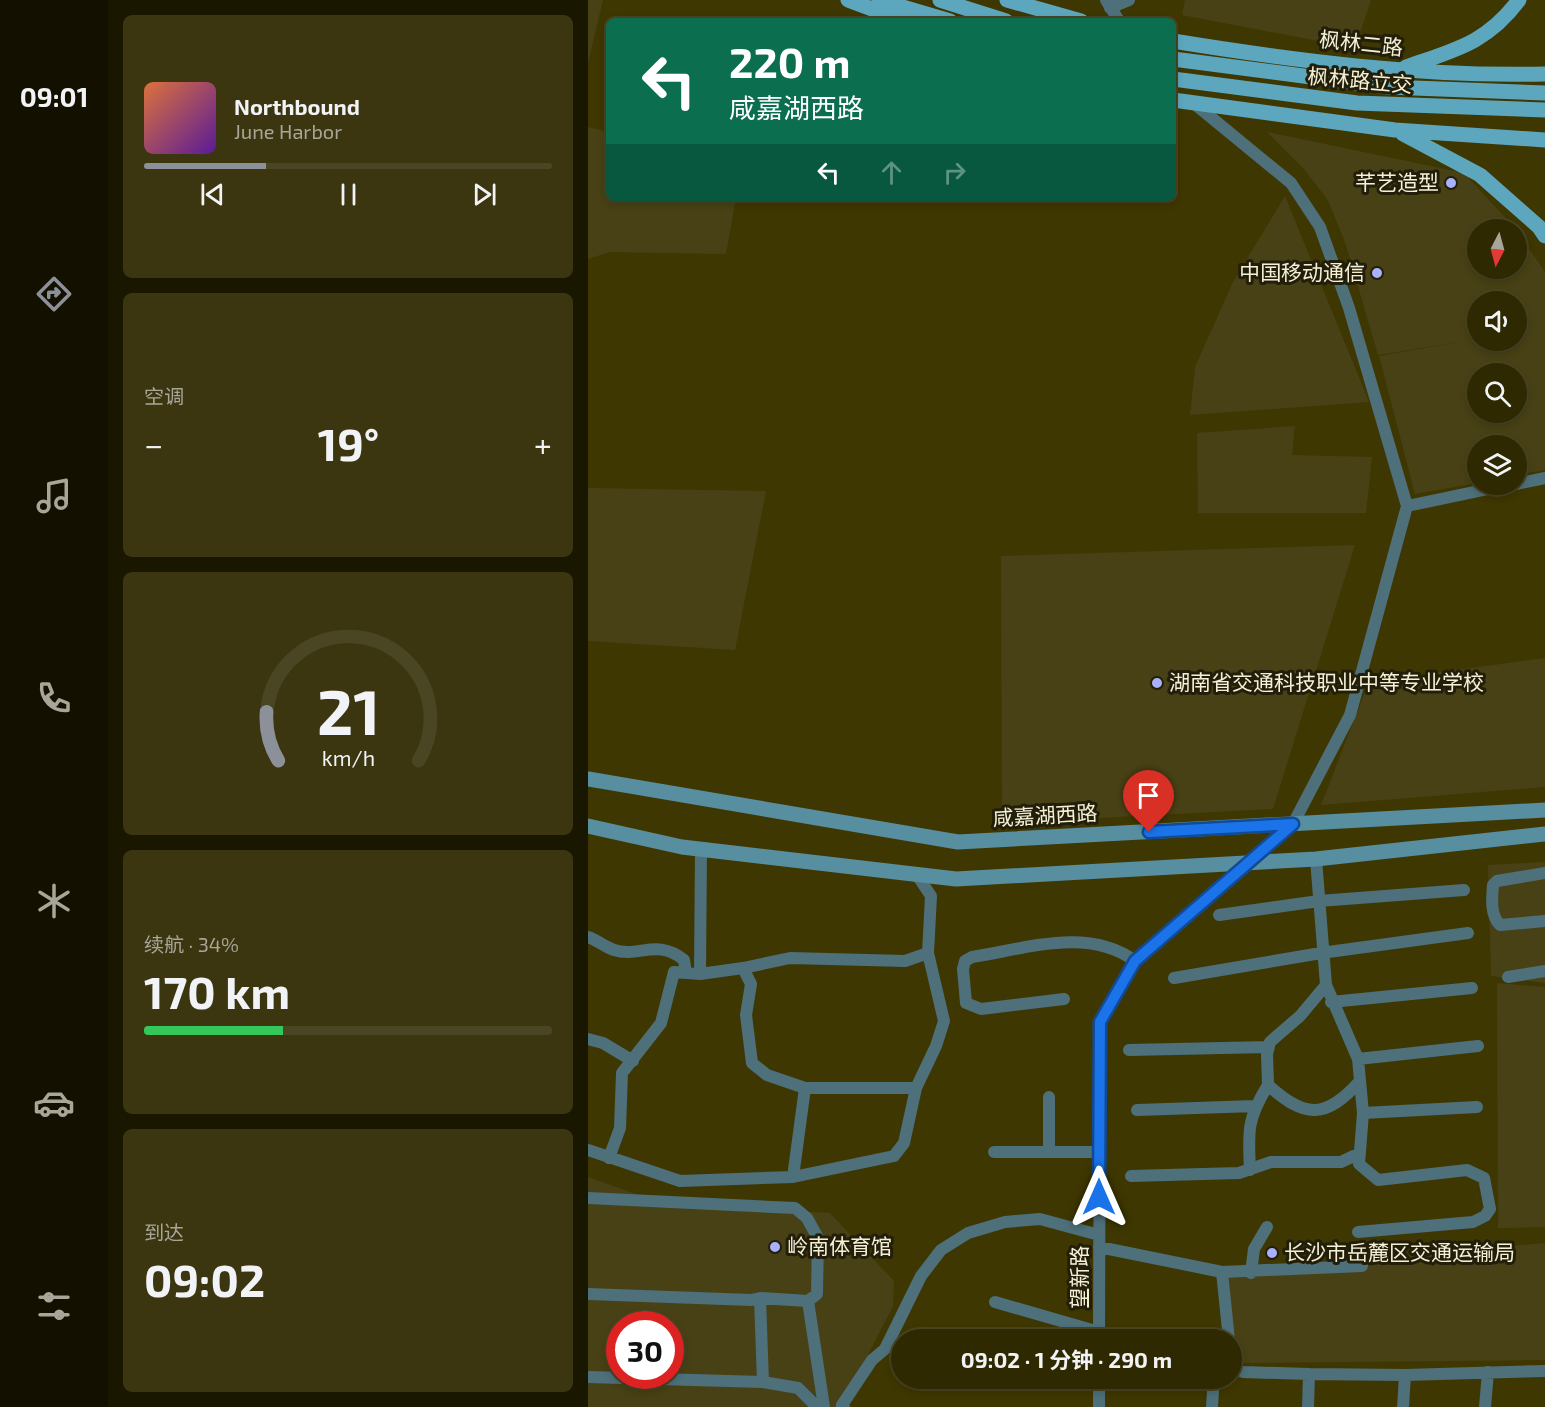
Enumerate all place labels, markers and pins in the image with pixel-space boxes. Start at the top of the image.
place label: 芊艺造型 [1355,169,1439,194]
marker: 芊艺造型 [1444,176,1458,190]
place label: 中国移动通信 [1239,259,1365,284]
marker: 中国移动通信 [1370,266,1384,280]
place label: 湖南省交通科技职业中等专业学校 [1169,669,1484,694]
marker: 湖南省交通科技职业中等专业学校 [1150,676,1164,690]
pin [1123,770,1174,832]
place label: 岭南体育馆 [787,1233,892,1258]
place label: 长沙市岳麓区交通运输局 [1284,1239,1515,1264]
marker: 岭南体育馆 [768,1240,782,1254]
marker: 长沙市岳麓区交通运输局 [1265,1246,1279,1260]

